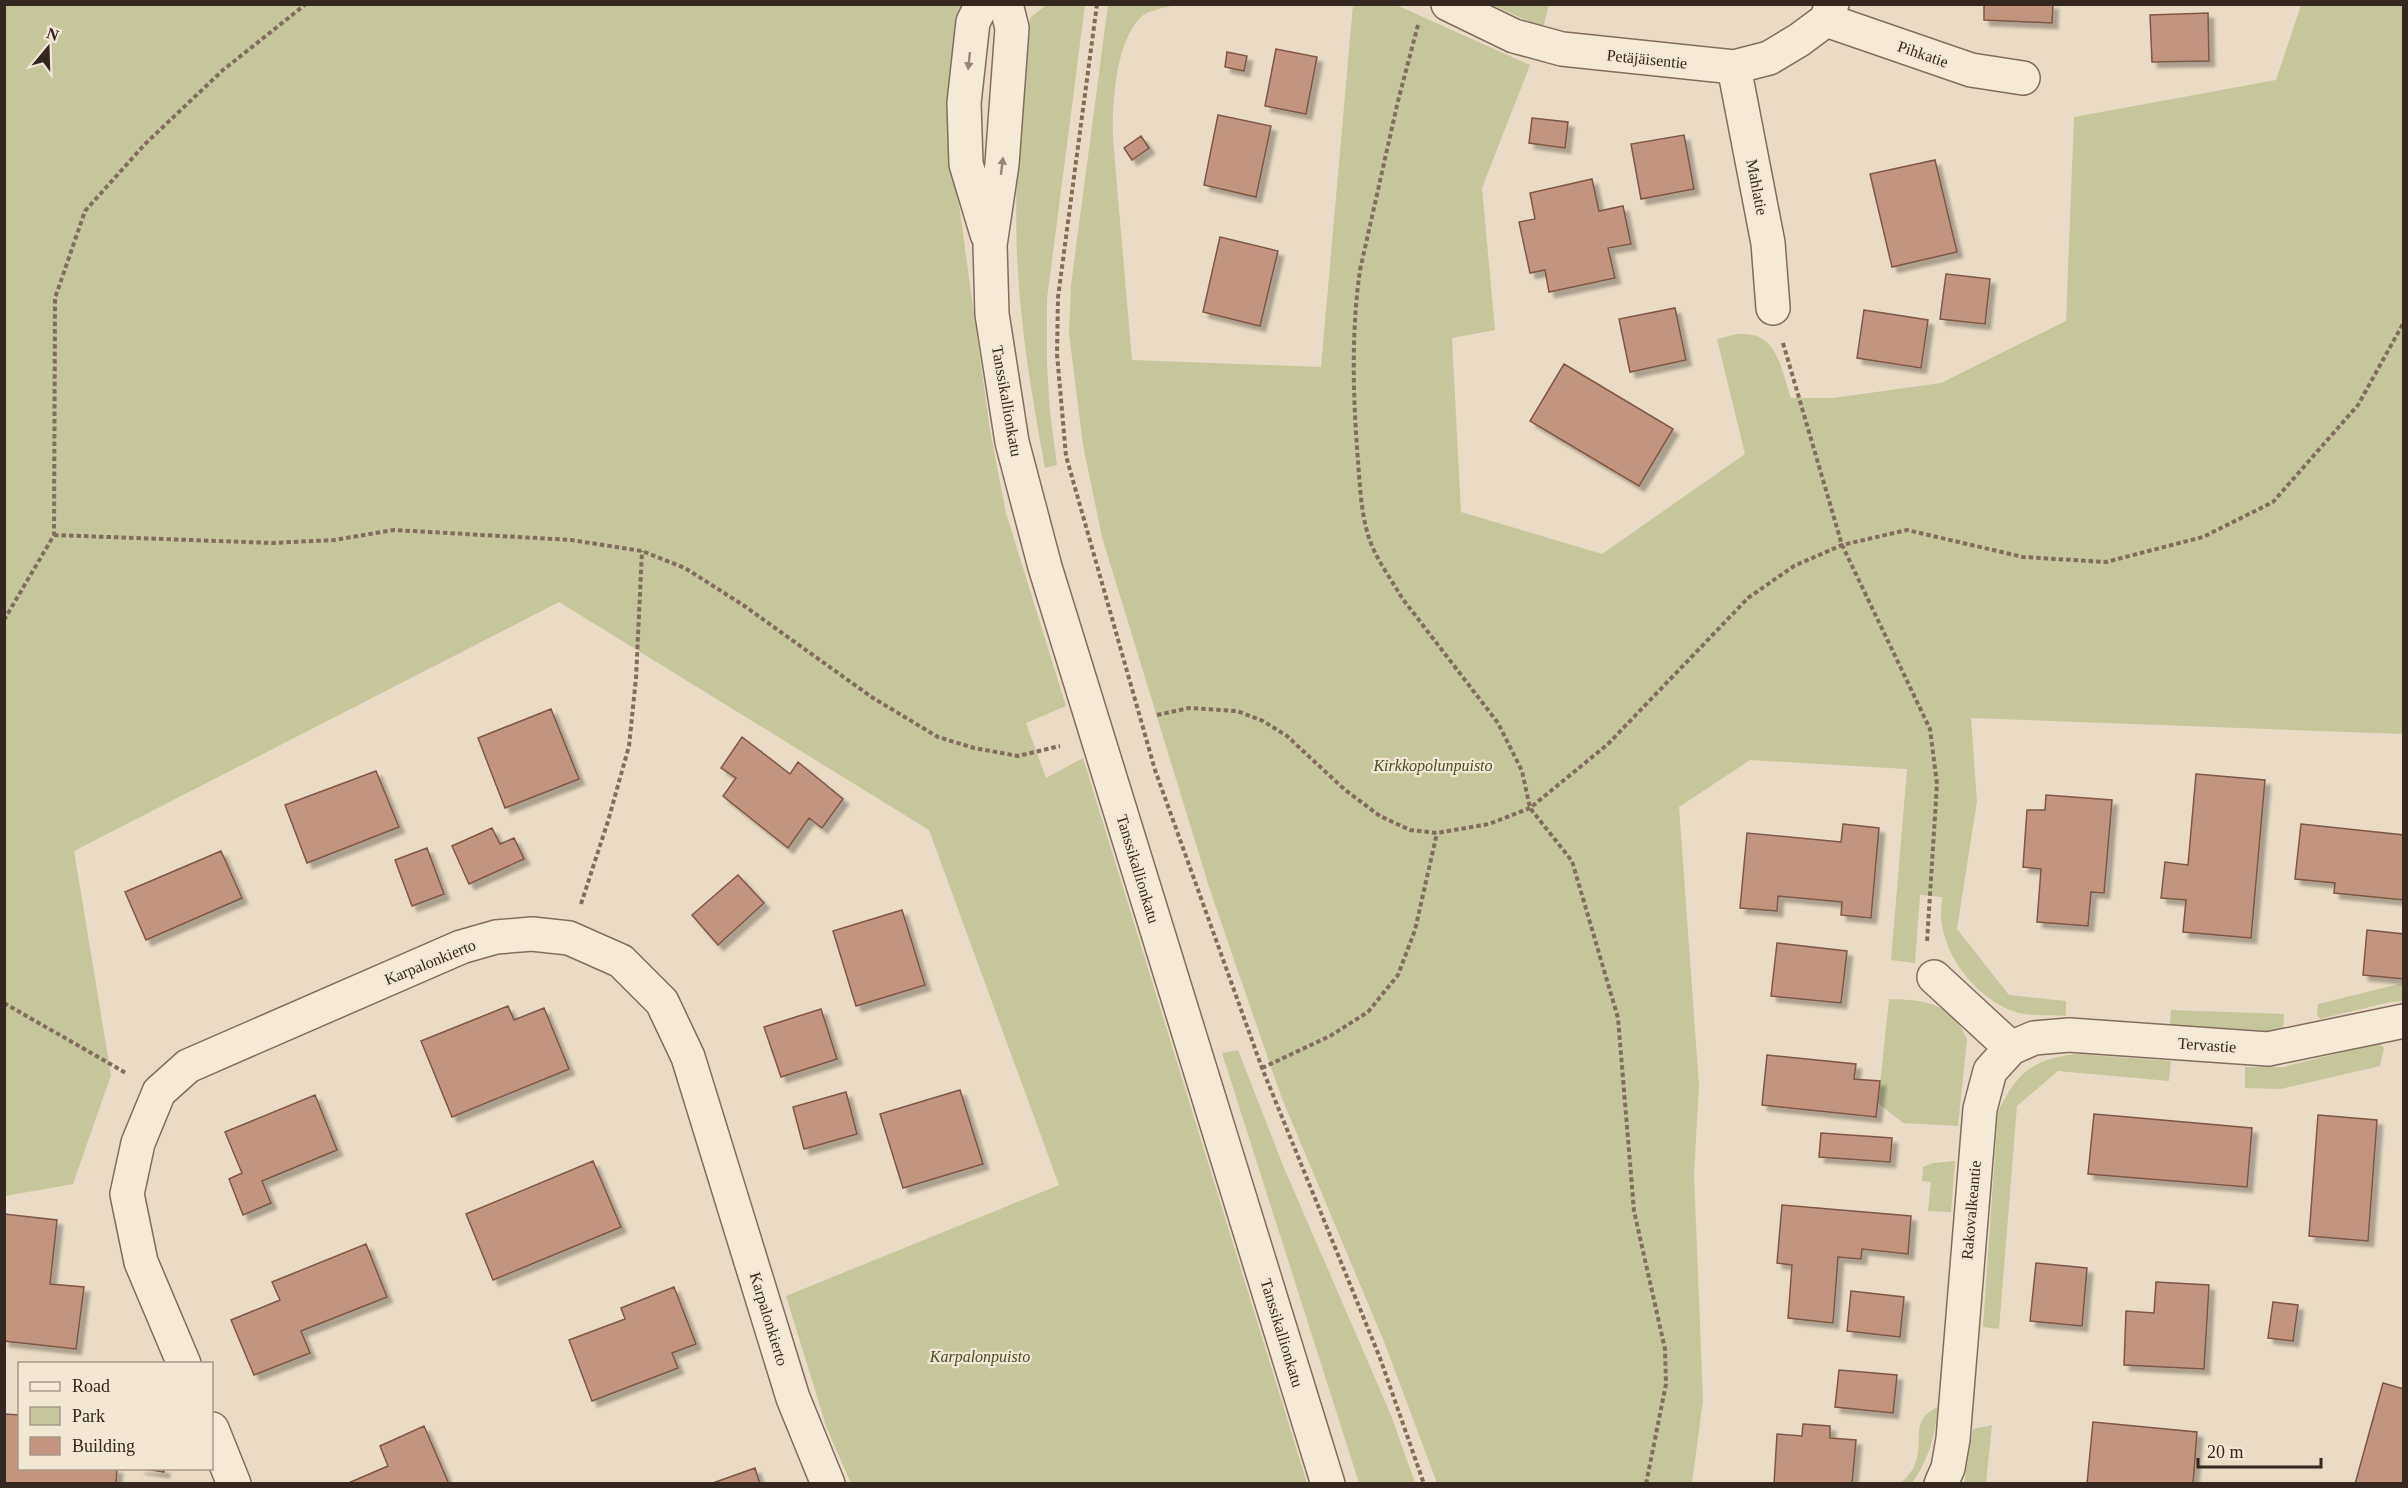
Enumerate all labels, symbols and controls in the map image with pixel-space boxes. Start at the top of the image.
north arrow [18,18,78,78]
text: N [44,24,61,44]
street label: Pihkatie [1895,37,1951,71]
street label: Petäjäisentie [1606,46,1688,73]
one-way arrow [964,51,974,70]
one-way arrow [997,157,1006,176]
street label: Mahlatie [1743,157,1771,217]
street label: Tanssikallionkatu [989,344,1025,458]
park label: Kirkkopolunpuisto [1372,757,1493,775]
street label: Tanssikallionkatu [1113,813,1163,925]
street label: Karpalonkierto [382,936,478,989]
street label: Tervastie [2177,1034,2237,1056]
street label: Rakovalkeantie [1958,1160,1984,1260]
street label: Karpalonkierto [746,1270,791,1368]
street label: Tanssikallionkatu [1257,1277,1307,1389]
park label: Karpalonpuisto [929,1348,1030,1366]
legend [18,1362,213,1470]
text: Road [72,1376,110,1396]
text: Park [72,1406,105,1426]
scale bar [2198,1431,2321,1469]
text: Building [72,1436,135,1456]
text: 20 m [2207,1442,2244,1462]

